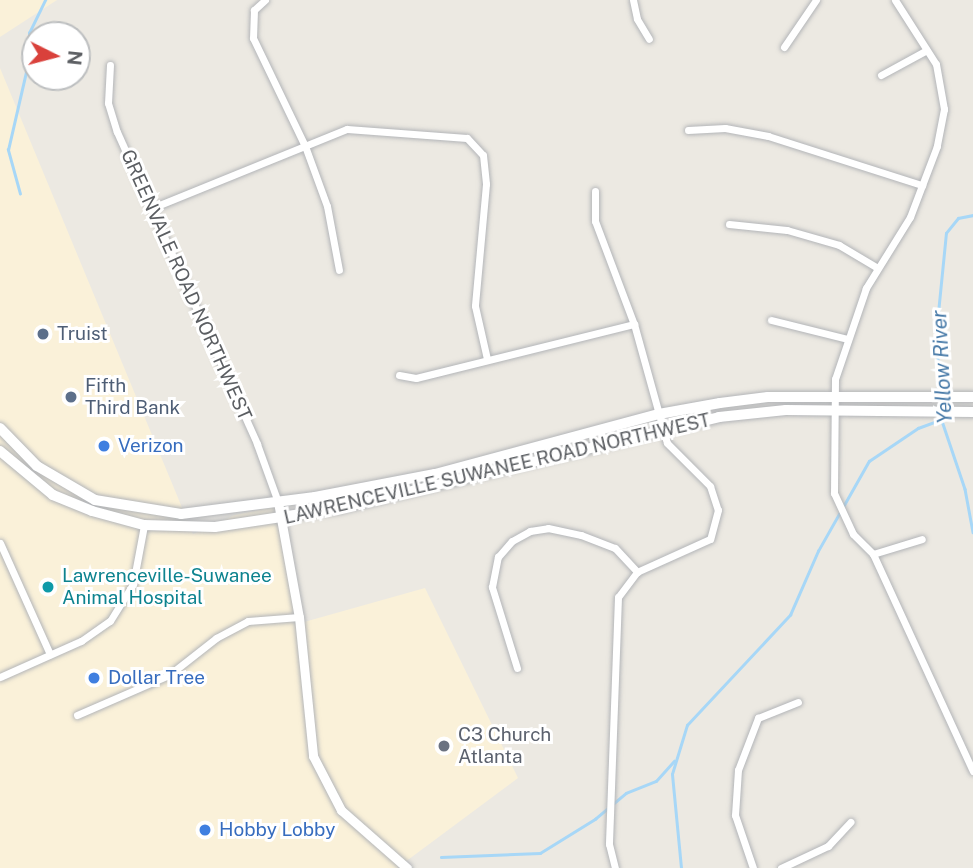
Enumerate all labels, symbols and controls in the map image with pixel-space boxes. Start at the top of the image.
north arrow [21,21,91,91]
text: N [63,49,87,67]
street label: GREENVALE ROAD NORTHWEST [116,146,256,424]
water label: Yellow River [926,309,958,425]
place label: Truist [57,323,108,345]
marker: Truist [35,326,51,342]
place label: Fifth Third Bank [85,375,180,419]
marker: Fifth Third Bank [63,389,79,405]
street label: LAWRENCEVILLE SUWANEE ROAD NORTHWEST [282,409,712,529]
place label: Verizon [118,435,184,457]
marker: Verizon [96,438,112,454]
place label: Lawrenceville-Suwanee Animal Hospital [62,565,272,609]
marker: Lawrenceville-Suwanee Animal Hospital [40,579,56,595]
place label: Dollar Tree [108,667,205,689]
marker: Dollar Tree [86,670,102,686]
place label: C3 Church Atlanta [458,724,551,768]
marker: C3 Church Atlanta [436,738,452,754]
place label: Hobby Lobby [219,819,336,841]
marker: Hobby Lobby [197,822,213,838]

